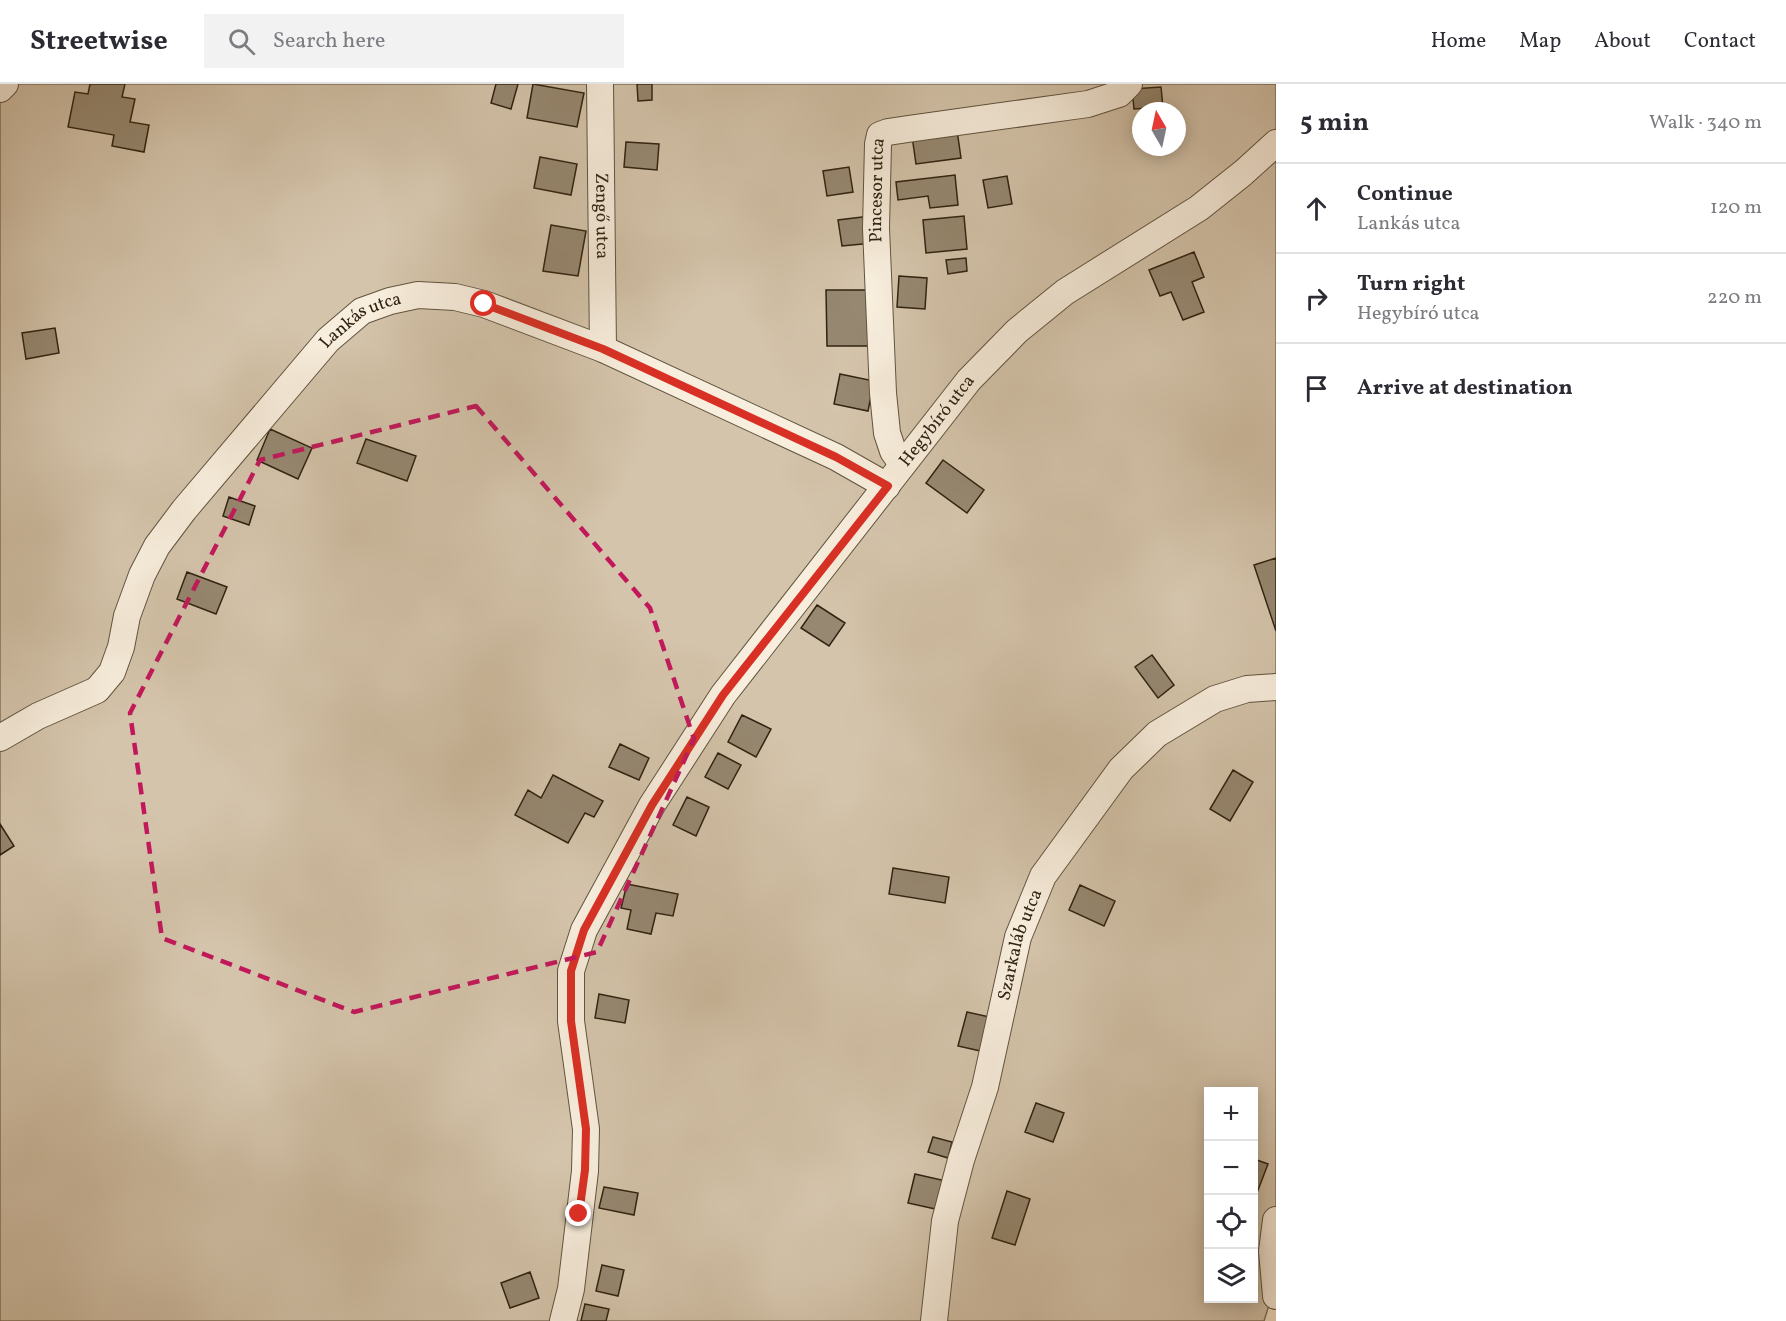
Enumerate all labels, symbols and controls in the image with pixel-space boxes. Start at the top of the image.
search box [204,14,624,68]
text: Streetwise [30,22,168,61]
icon: search [225,25,258,58]
text: Search here [273,26,385,57]
text: Home [1431,27,1486,56]
text: Map [1519,27,1561,56]
text: About [1594,27,1651,56]
text: Contact [1684,27,1756,56]
north arrow [1132,102,1186,156]
text: 5 min [1300,105,1369,141]
text: Walk · 340 m [1649,109,1762,137]
street label: Pincesor utca [863,135,892,243]
street label: Zengő utca [589,173,614,259]
text: Continue [1357,179,1453,210]
icon: ahead [1300,192,1333,225]
text: 120 m [1710,194,1762,222]
text: Lankás utca [1357,210,1461,238]
text: Turn right [1357,269,1465,300]
icon: right [1300,282,1333,315]
text: 220 m [1707,284,1762,312]
street label: Lankás utca [314,286,404,354]
route start [470,290,496,316]
text: Hegybíró utca [1357,300,1480,328]
street label: Hegybíró utca [893,370,981,472]
icon: arrive [1300,372,1333,405]
text: Arrive at destination [1357,373,1573,404]
street label: Szarkaláb utca [992,885,1049,1003]
map controls [1204,1087,1258,1303]
button: + [1204,1087,1258,1141]
button: − [1204,1141,1258,1195]
button: locate [1204,1195,1258,1249]
route end [565,1200,591,1226]
button: layers [1204,1249,1258,1303]

